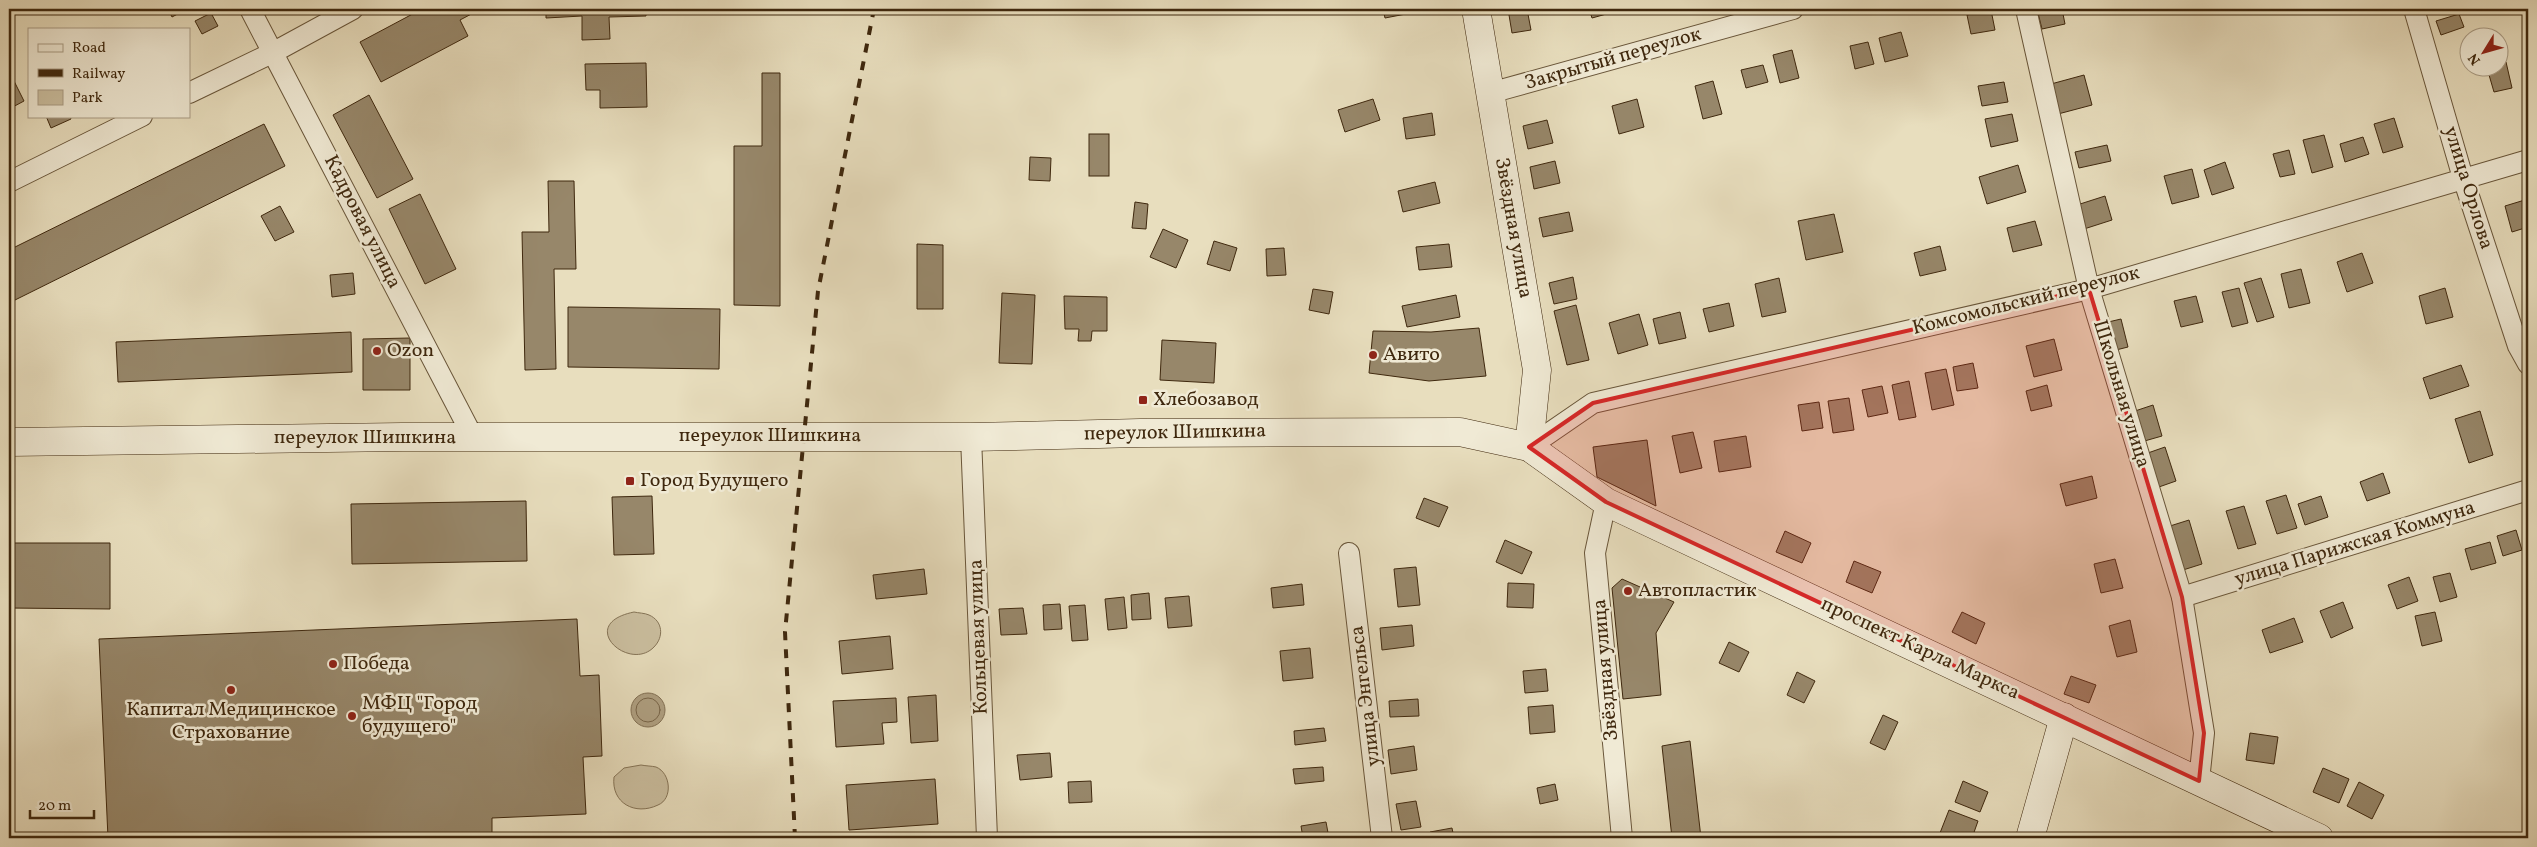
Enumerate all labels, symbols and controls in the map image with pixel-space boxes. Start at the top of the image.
street label: Закрытый переулок [1522,20,1705,98]
legend [28,28,190,118]
north arrow [2460,28,2510,78]
text: Road [72,38,106,59]
text: N [2464,49,2485,69]
text: Railway [72,64,125,85]
text: Park [72,88,103,109]
street label: улица Орлова [2436,123,2500,253]
street label: Кадровая улица [316,150,408,294]
street label: Звёздная улица [1487,155,1539,301]
street label: Комсомольский переулок [1909,259,2143,343]
street label: Школьная улица [2085,317,2157,472]
place label: Ozon [387,337,434,365]
place label: Авито [1383,341,1440,369]
marker: Ozon [371,345,383,357]
marker: Авито [1367,349,1379,361]
place label: Хлебозавод [1153,386,1259,414]
marker: Хлебозавод [1137,394,1149,406]
street label: переулок Шишкина [1084,417,1266,449]
street label: переулок Шишкина [679,422,861,450]
street label: переулок Шишкина [274,424,456,452]
place label: Город Будущего [640,467,788,495]
marker: Город Будущего [624,475,636,487]
street label: улица Парижская Коммуна [2231,494,2479,594]
street label: Кольцевая улица [962,559,996,715]
place label: Автопластик [1638,577,1757,605]
marker: Автопластик [1622,585,1634,597]
street label: проспект Карла Маркса [1816,591,2024,707]
street label: Звёздная улица [1586,598,1626,742]
street label: улица Энгельса [1343,624,1389,768]
place label: Победа [343,650,410,678]
marker: Победа [327,658,339,670]
marker: Капитал Медицинское Страхование [225,684,237,696]
place label: МФЦ "Город будущего" [362,690,477,741]
place label: Капитал Медицинское Страхование [126,696,336,747]
marker: МФЦ "Город будущего" [346,710,358,722]
scale bar [30,787,94,819]
text: 20 m [38,796,71,817]

